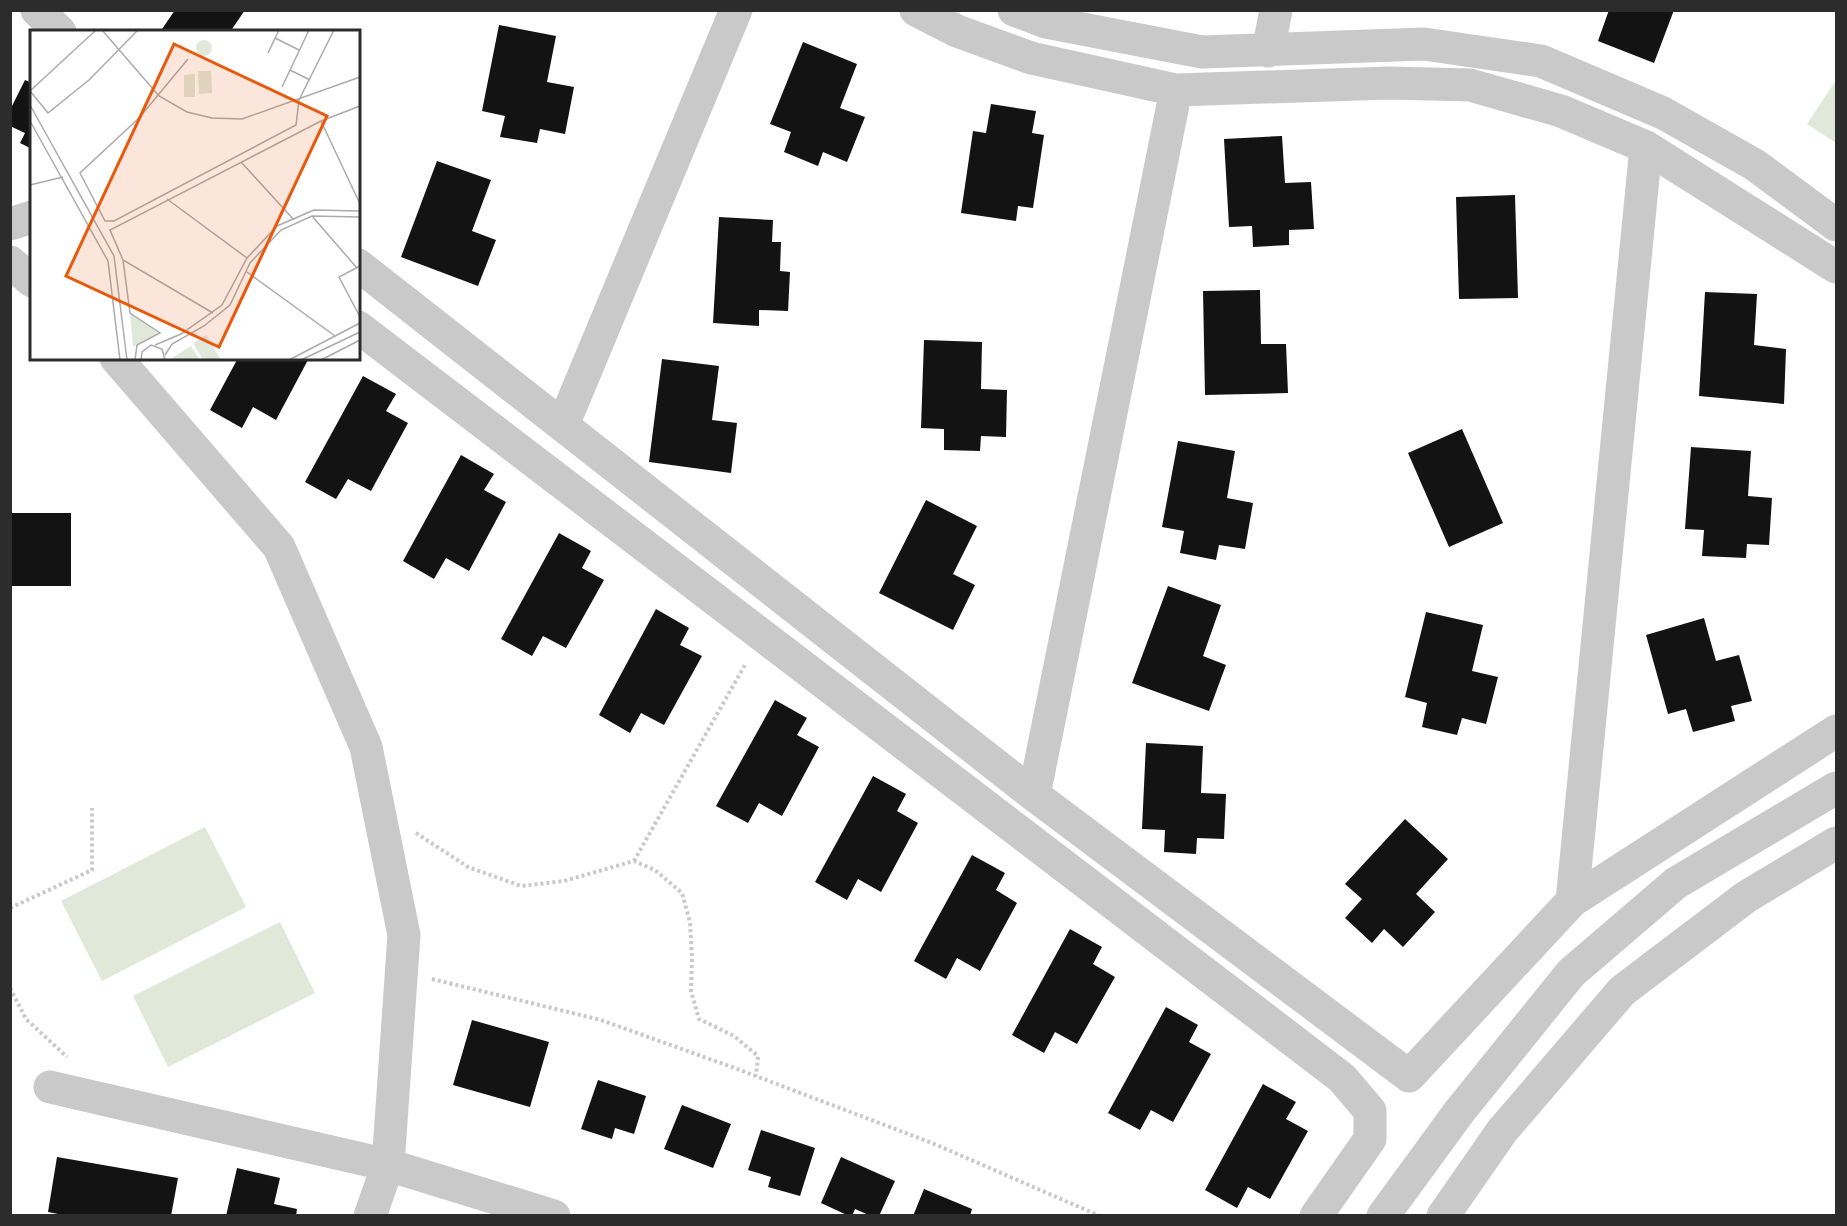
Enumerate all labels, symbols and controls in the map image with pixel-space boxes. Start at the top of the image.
inset map [30,30,360,360]

